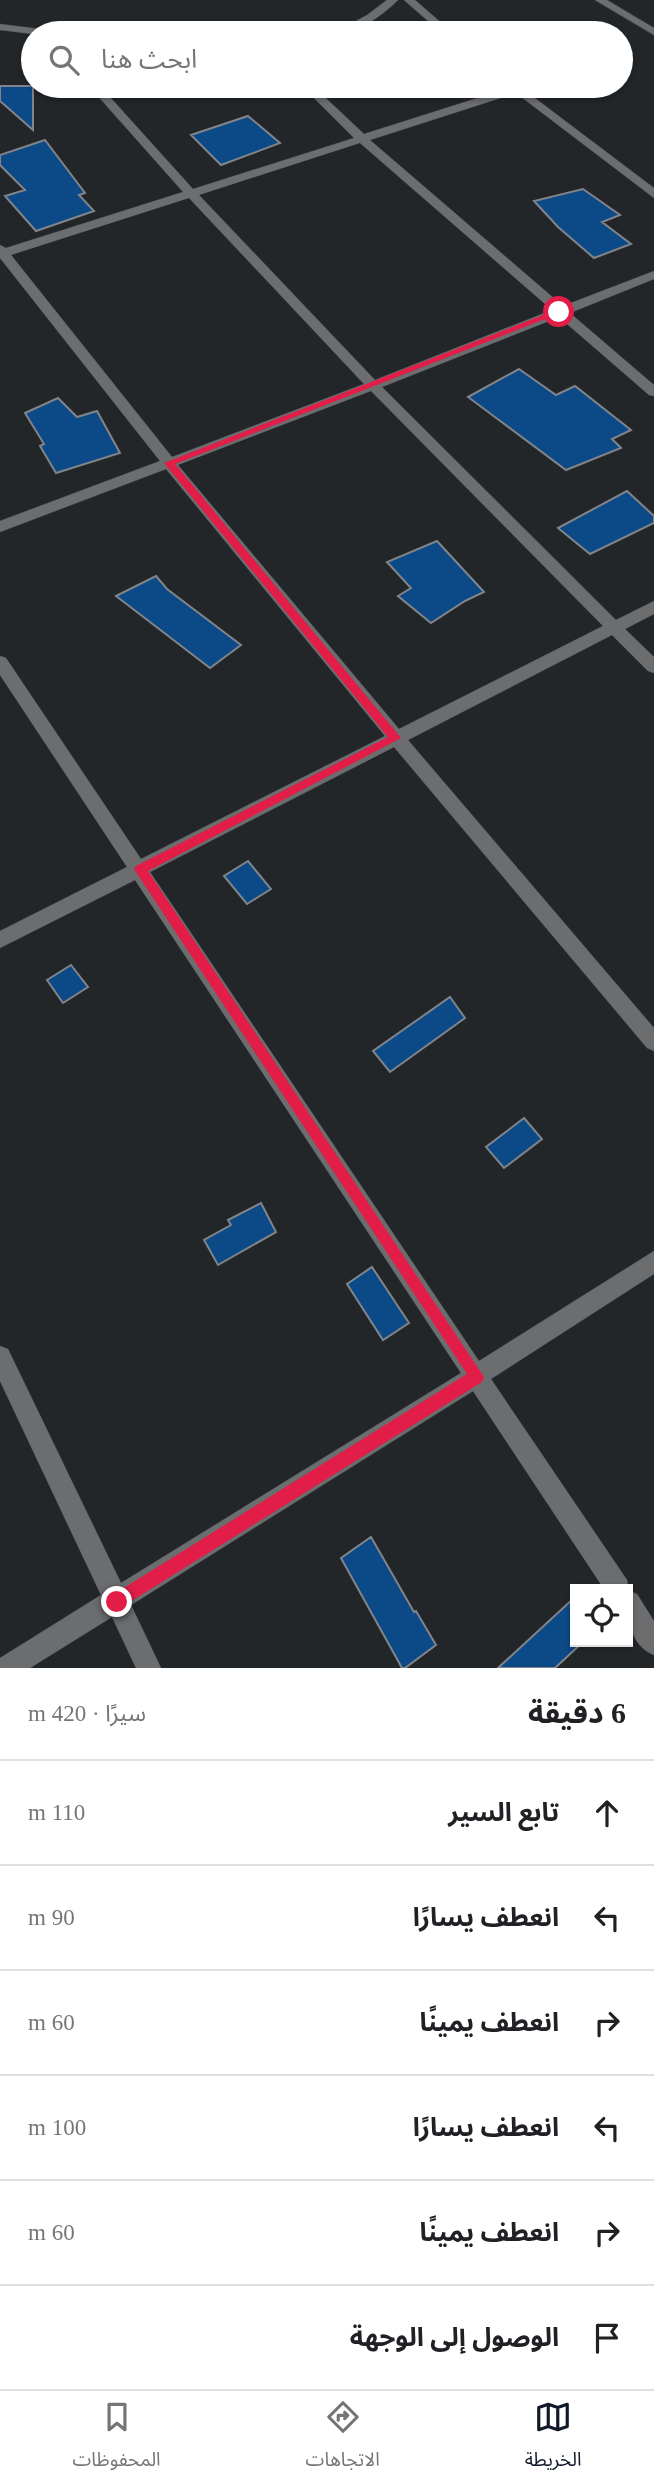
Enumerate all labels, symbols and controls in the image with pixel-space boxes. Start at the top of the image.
search box [21,21,633,98]
icon: search [45,41,83,79]
text: ابحث هنا [101,45,197,74]
route start [543,296,574,327]
map controls [570,1584,633,1647]
button: locate [570,1584,633,1647]
route end [101,1586,132,1617]
text: 6 دقيقة [528,1696,626,1729]
text: سيرًا · 420 m [28,1701,146,1726]
icon: ahead [588,1794,626,1832]
text: تابع السير [448,1798,559,1827]
text: 110 m [28,1800,85,1825]
icon: left [588,1899,626,1937]
text: انعطف يسارًا [413,1903,559,1932]
text: 90 m [28,1905,75,1930]
icon: right [588,2004,626,2042]
text: انعطف يمينًا [420,2008,559,2037]
text: 60 m [28,2010,75,2035]
icon: left [588,2109,626,2147]
text: انعطف يسارًا [413,2113,559,2142]
text: 100 m [28,2115,86,2140]
icon: right [588,2214,626,2252]
text: انعطف يمينًا [420,2218,559,2247]
text: 60 m [28,2220,75,2245]
icon: arrive [588,2319,626,2357]
text: الوصول إلى الوجهة [350,2323,559,2352]
tab: المحفوظات [72,2398,161,2480]
tab: الاتجاهات [306,2398,380,2480]
tab: الخريطة [525,2398,582,2480]

